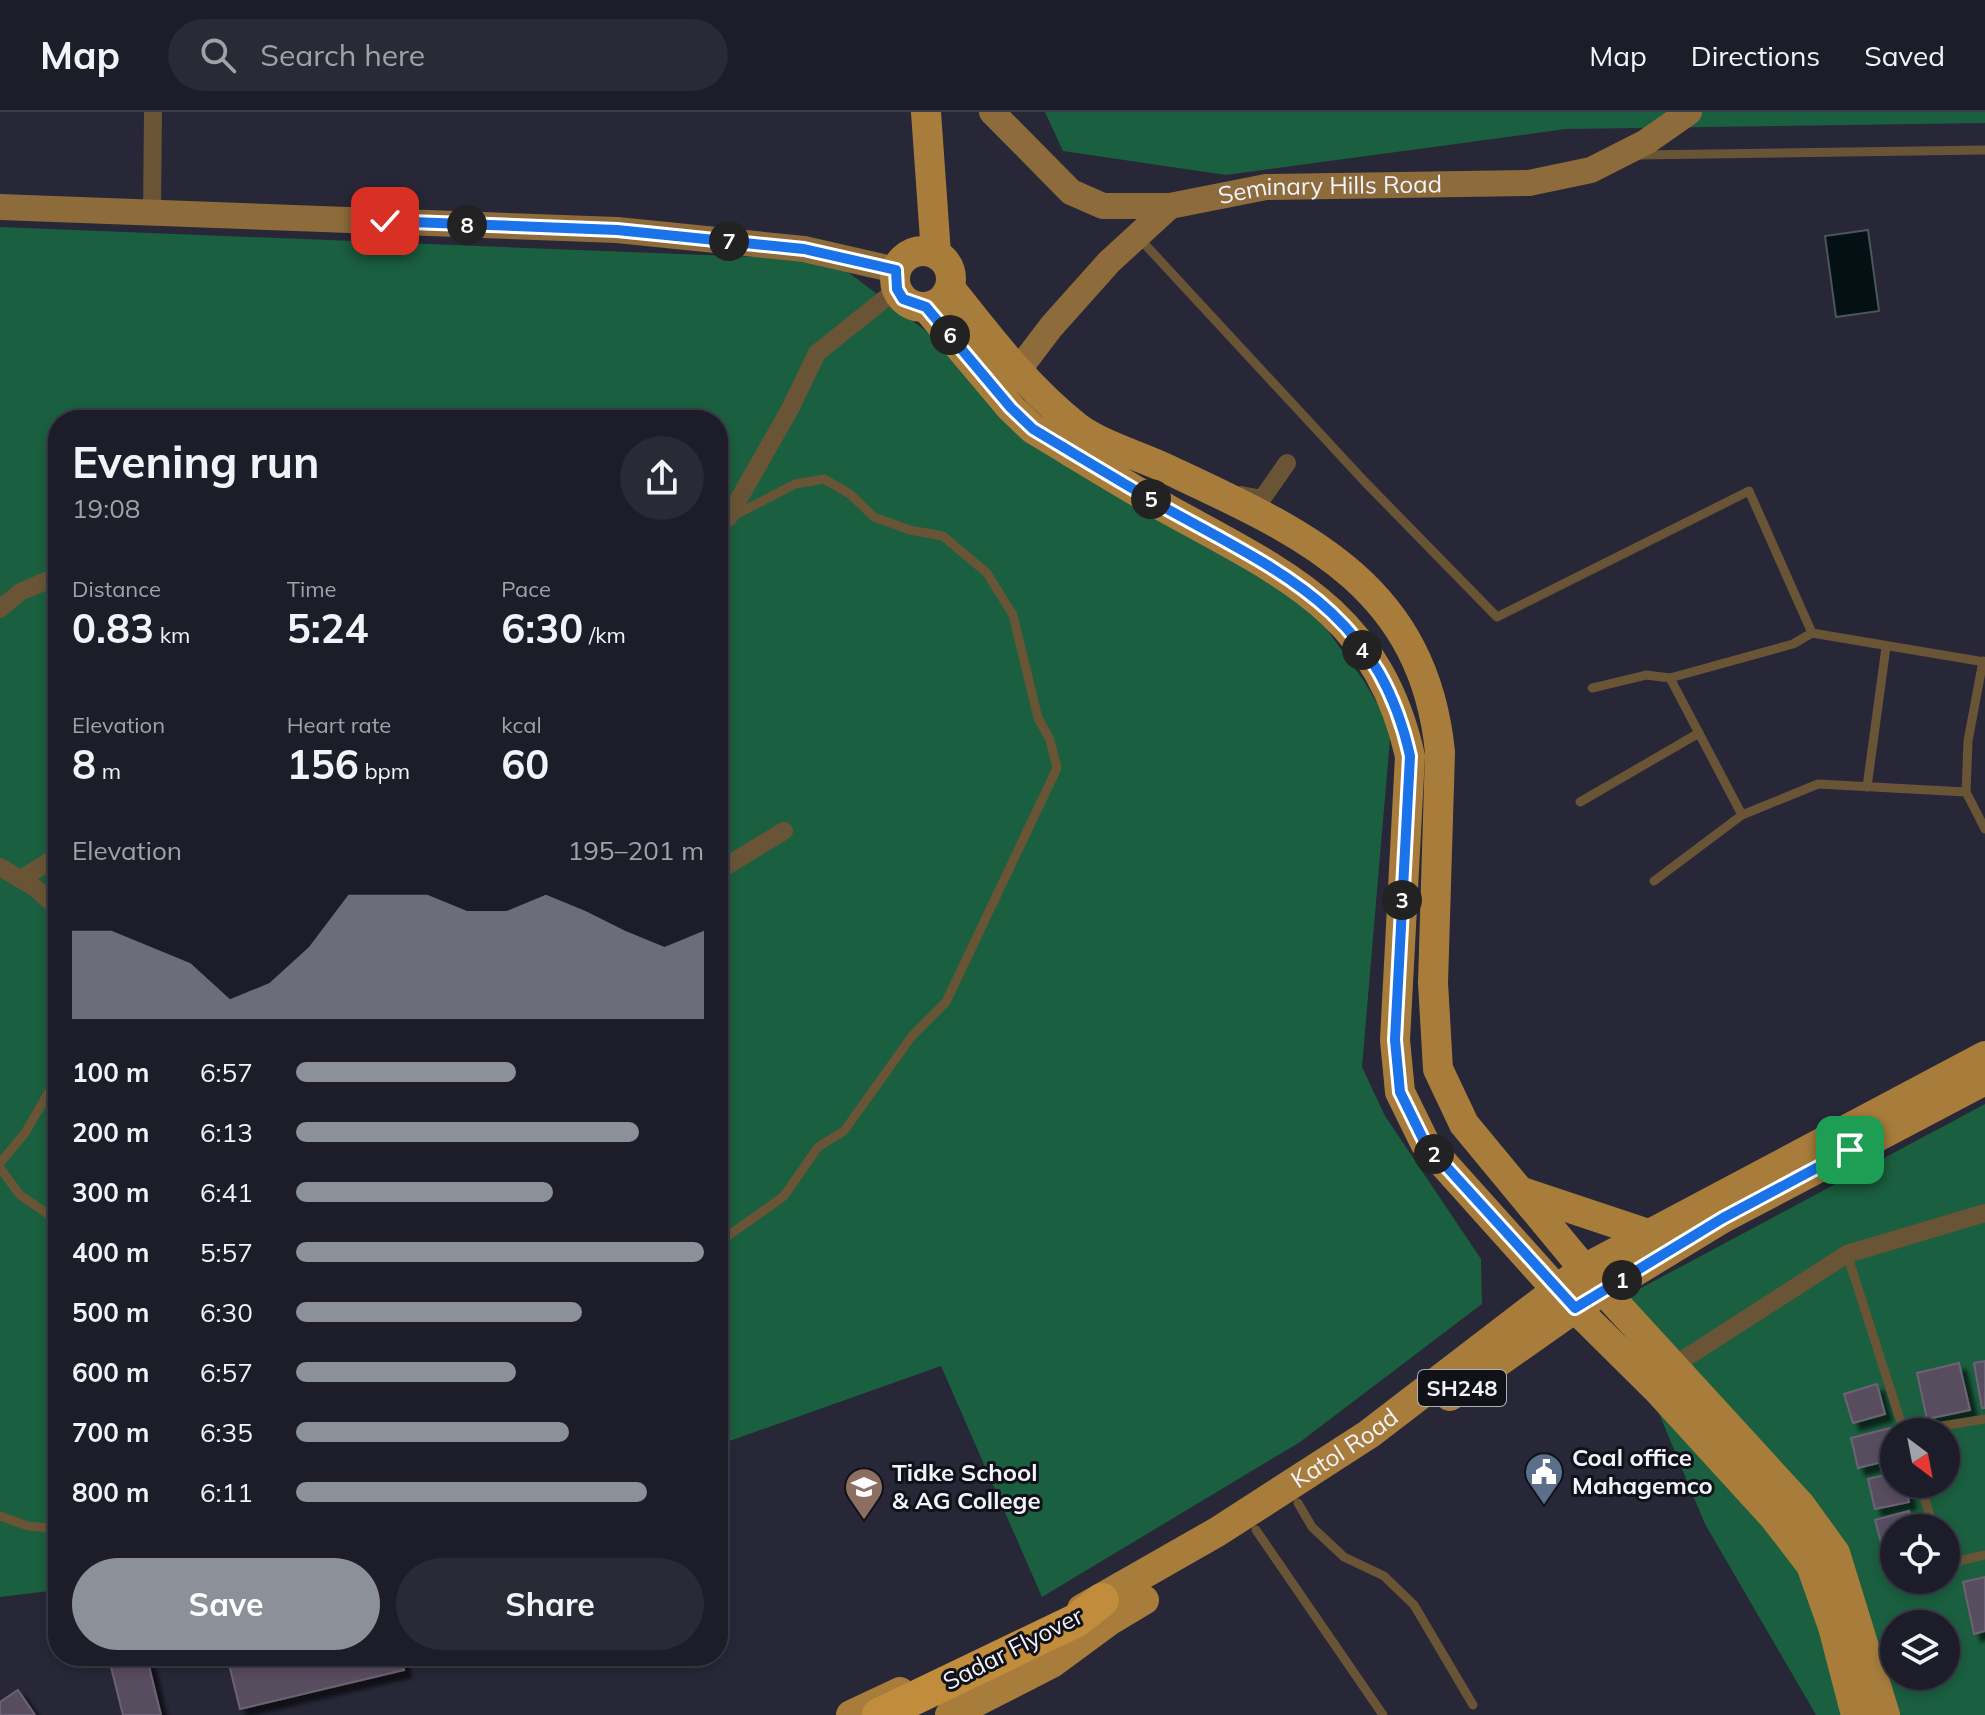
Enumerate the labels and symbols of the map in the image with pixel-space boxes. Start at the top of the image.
street label: Seminary Hills Road [1215,168,1442,210]
pin [351,187,419,255]
pin: 8 [447,205,487,245]
pin: 7 [709,221,749,261]
pin: 6 [930,315,970,355]
pin: 5 [1131,479,1171,519]
pin: 4 [1342,630,1382,670]
pin: 3 [1382,880,1422,920]
pin [1816,1116,1884,1184]
pin: 2 [1414,1134,1454,1174]
pin: 1 [1602,1260,1642,1300]
road number: SH248 [1418,1370,1506,1406]
street label: Katol Road [1285,1401,1404,1494]
north arrow [1880,1418,1960,1498]
place label: Coal office Mahagemco [1572,1442,1713,1500]
public building icon: Coal office Mahagemco [1523,1451,1565,1506]
place label: Tidke School & AG College [892,1457,1041,1515]
school or university icon: Tidke School & AG College [843,1466,885,1521]
street label: Sadar Flyover [938,1600,1088,1696]

